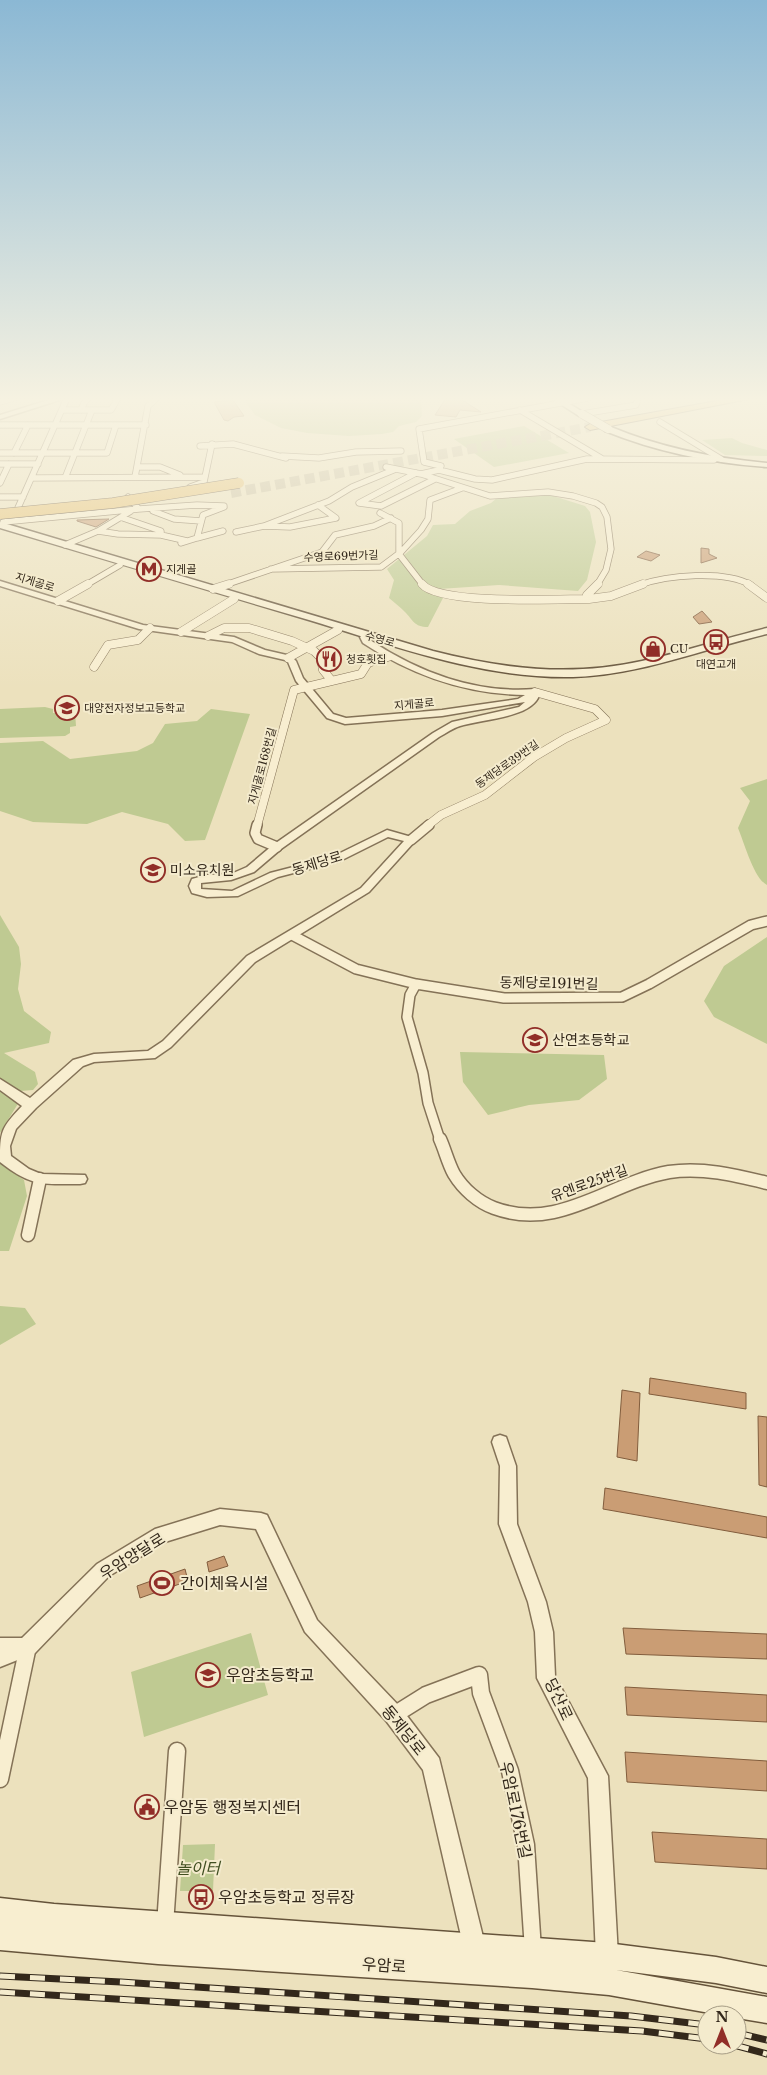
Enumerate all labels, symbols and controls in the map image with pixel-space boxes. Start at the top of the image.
street label: 수영로69번가길 [303,548,379,564]
metro station icon: 지게골 [136,556,162,582]
place label: 지게골 [166,562,196,576]
street label: 지게골로 [14,569,56,595]
street label: 수영로 [363,628,397,650]
bus stop icon: 대연고개 [703,629,729,655]
shop icon: CU [640,636,666,662]
place label: CU [670,642,689,656]
restaurant icon: 청호횟집 [316,646,342,672]
place label: 청호횟집 [346,652,386,666]
place label: 대연고개 [696,657,736,671]
school or university icon: 대양전자정보고등학교 [54,695,80,721]
street label: 지게골로 [393,695,435,713]
place label: 대양전자정보고등학교 [84,701,185,715]
street label: 지게골로168번길 [245,726,279,806]
street label: 동제당로39번길 [472,737,542,791]
street label: 동제당로 [290,847,344,879]
school or university icon: 미소유치원 [140,857,166,883]
place label: 미소유치원 [170,861,234,879]
street label: 동제당로191번길 [499,973,599,993]
school or university icon: 산연초등학교 [522,1027,548,1053]
place label: 산연초등학교 [552,1031,629,1049]
street label: 유엔로25번길 [548,1161,630,1205]
street label: 우암양달로 [95,1528,169,1584]
sports icon: 간이체육시설 [149,1570,175,1596]
place label: 간이체육시설 [180,1573,268,1593]
school or university icon: 우암초등학교 [195,1662,221,1688]
place label: 우암초등학교 [226,1665,314,1685]
street label: 당산로 [541,1675,578,1723]
street label: 동제당로 [378,1701,430,1759]
street label: 우암로176번길 [496,1759,536,1861]
public building icon: 우암동 행정복지센터 [134,1794,160,1820]
place label: 우암동 행정복지센터 [164,1797,301,1817]
park label: 놀이터 [176,1858,222,1878]
bus stop icon: 우암초등학교 정류장 [188,1884,214,1910]
place label: 우암초등학교 정류장 [218,1887,355,1907]
street label: 우암로 [361,1953,407,1977]
north arrow [697,2005,747,2055]
text: N [715,2008,729,2026]

